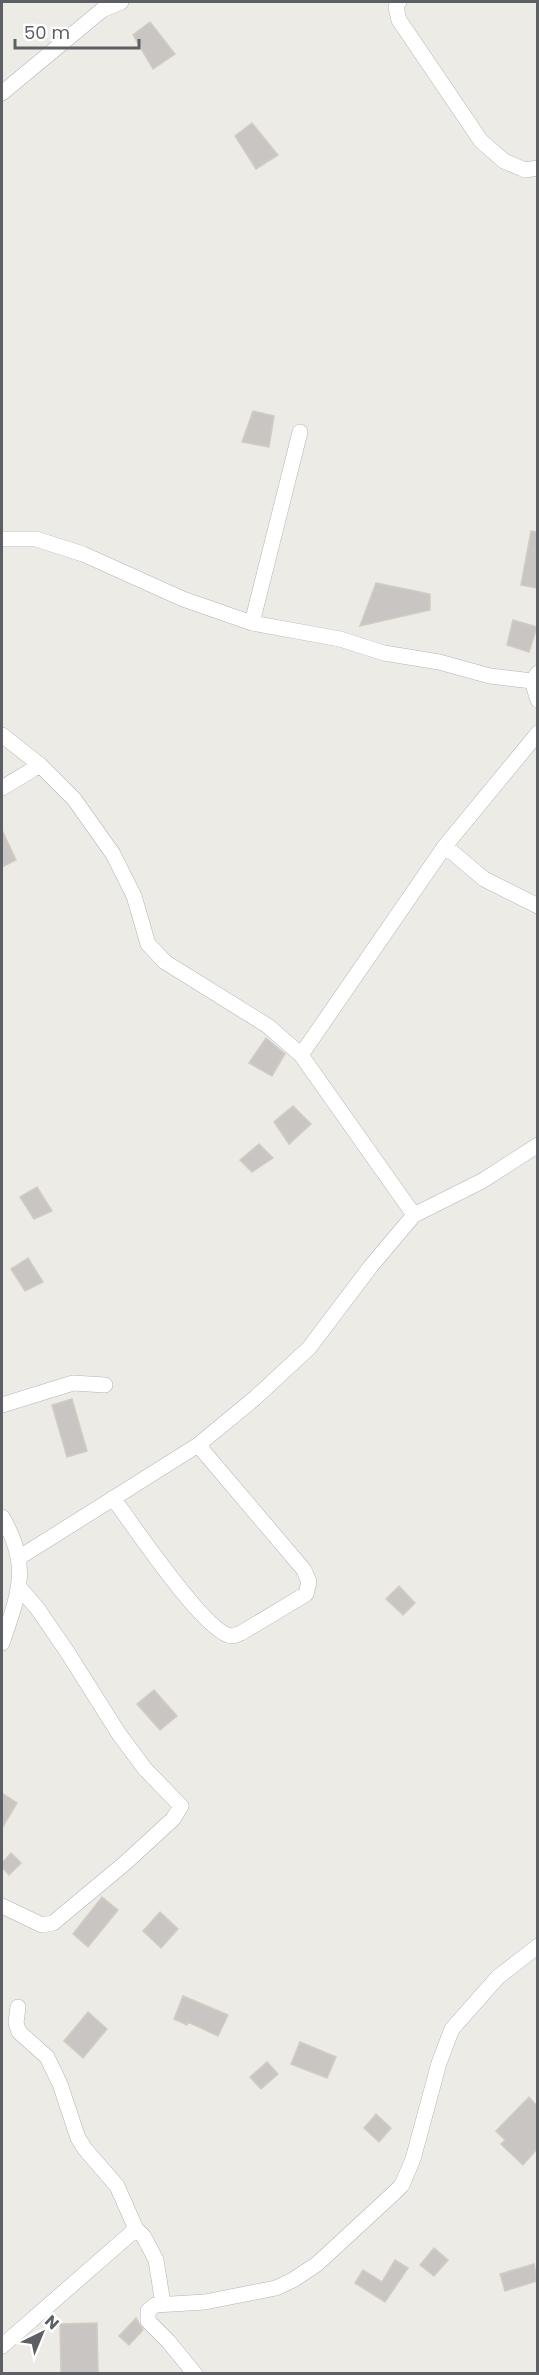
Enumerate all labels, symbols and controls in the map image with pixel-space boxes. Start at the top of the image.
scale bar [15,12,140,50]
text: 50 m [24,20,70,45]
north arrow [12,2303,72,2363]
text: N [40,2310,64,2335]

